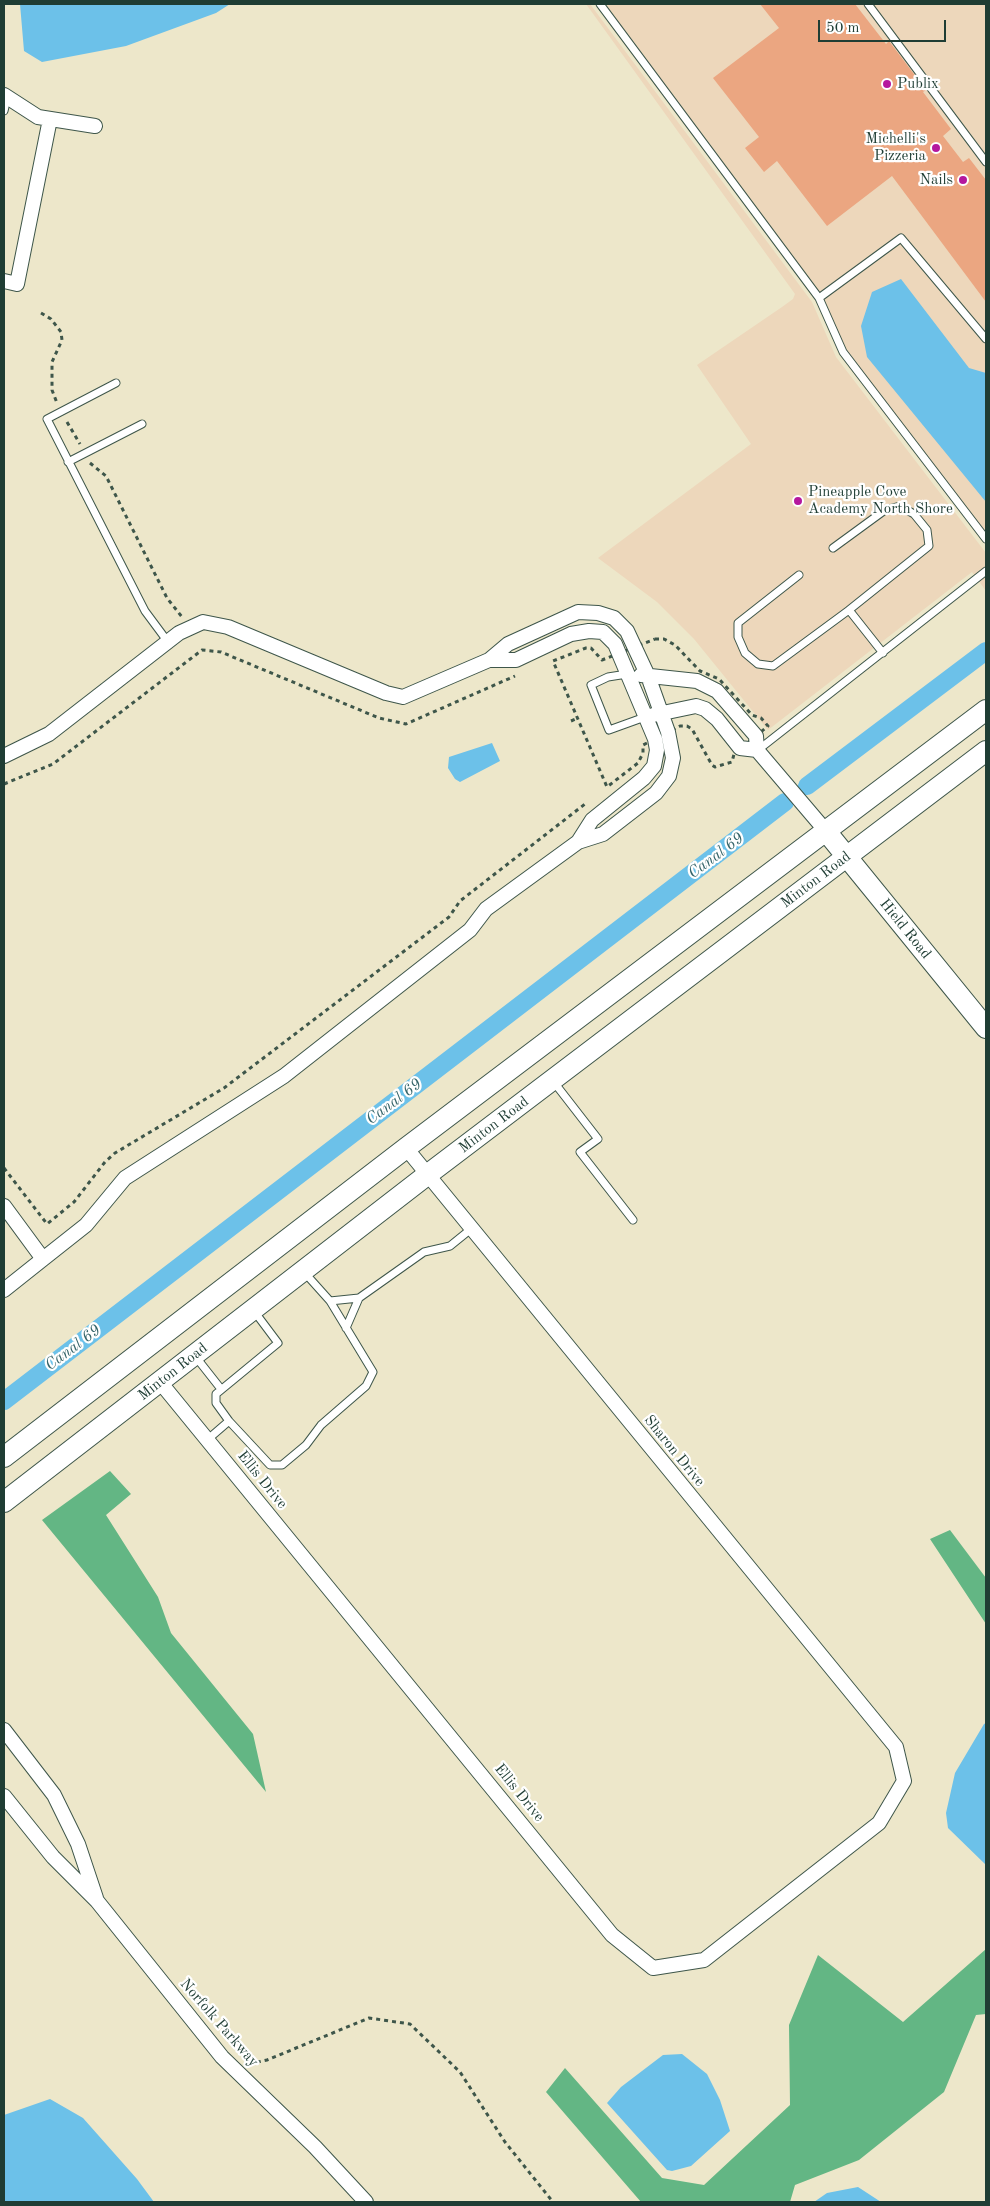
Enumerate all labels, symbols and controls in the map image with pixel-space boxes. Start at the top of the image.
scale bar [820,10,948,42]
text: 50 m [826,21,860,36]
place label: Publix [897,75,939,93]
marker: Publix [881,78,893,90]
place label: Michelli's Pizzeria [866,130,926,165]
marker: Michelli's Pizzeria [930,142,942,154]
place label: Nails [919,171,953,189]
marker: Nails [957,174,969,186]
place label: Pineapple Cove Academy North Shore [808,483,953,518]
marker: Pineapple Cove Academy North Shore [792,495,804,507]
water label: Canal 69 [684,829,748,883]
street label: Minton Road [777,848,855,912]
street label: Hield Road [875,895,935,963]
water label: Canal 69 [362,1075,426,1129]
street label: Minton Road [455,1093,533,1157]
water label: Canal 69 [41,1321,105,1375]
street label: Minton Road [135,1339,211,1405]
street label: Sharon Drive [640,1412,708,1490]
street label: Ellis Drive [233,1447,291,1513]
street label: Ellis Drive [490,1760,548,1826]
street label: Norfolk Parkway [176,1975,262,2071]

